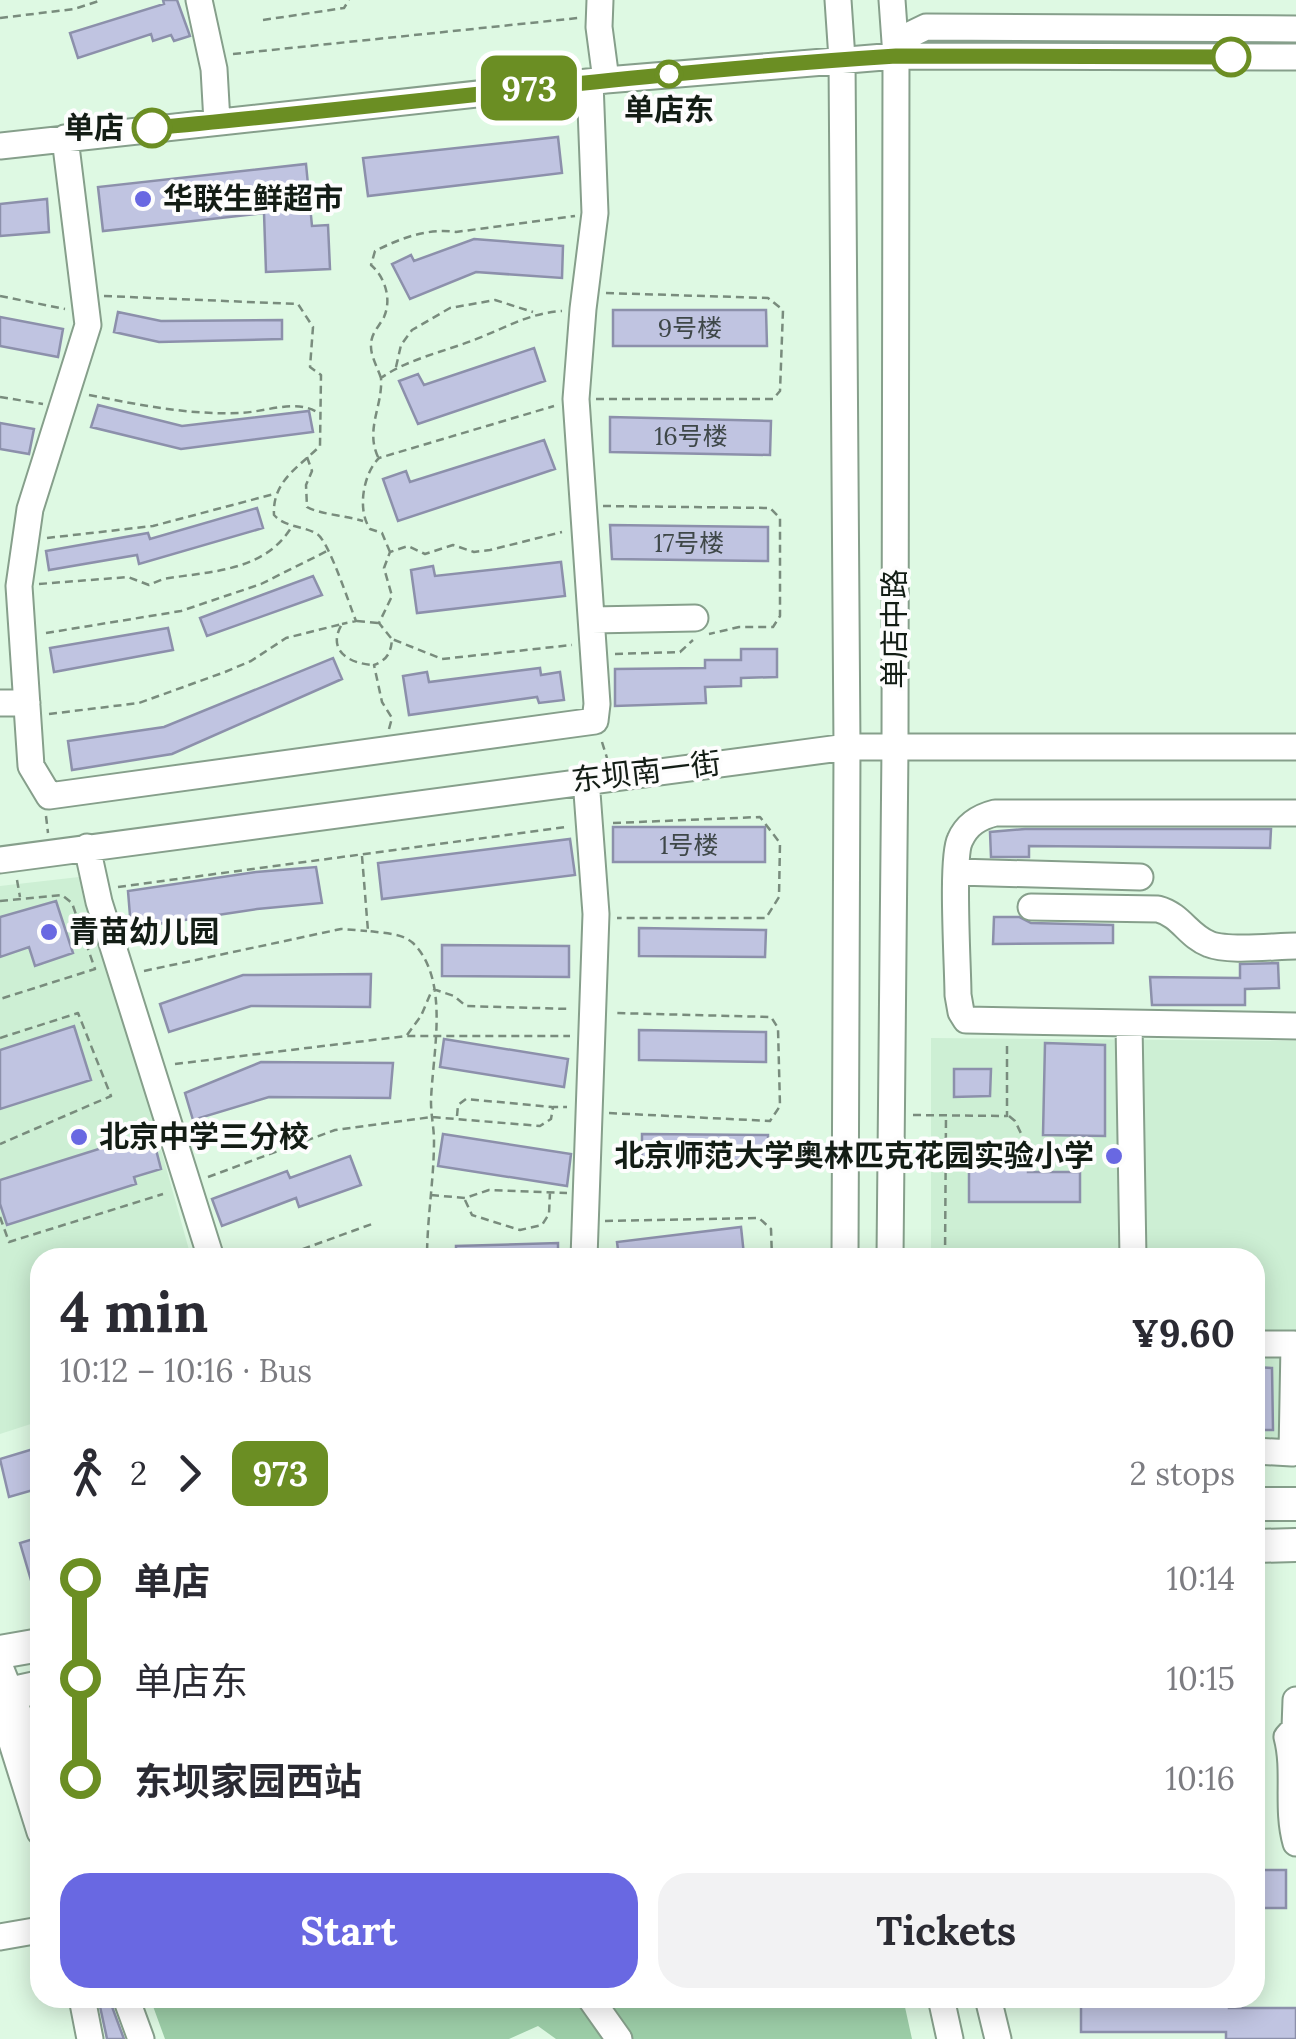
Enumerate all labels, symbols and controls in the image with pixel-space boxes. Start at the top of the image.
unlabelled marker [1212,38,1250,76]
line badge: 973 [472,56,586,120]
marker: 单店东 [656,61,682,87]
text: 973 [501,66,557,111]
place label: 单店东 [624,90,714,128]
place label: 单店 [64,108,124,146]
marker: 单店 [133,109,171,147]
place label: 华联生鲜超市 [163,179,343,217]
marker: 华联生鲜超市 [132,188,154,210]
house number: 9号楼 [658,312,722,344]
house number: 16号楼 [654,420,728,452]
house number: 17号楼 [654,527,724,559]
street label: 单店中路 [875,569,913,689]
street label: 东坝南一街 [569,743,723,799]
house number: 1号楼 [659,829,719,861]
place label: 青苗幼儿园 [69,912,219,950]
marker: 青苗幼儿园 [38,921,60,943]
place label: 北京中学三分校 [99,1117,309,1155]
marker: 北京中学三分校 [68,1126,90,1148]
place label: 北京师范大学奥林匹克花园实验小学 [614,1136,1094,1174]
marker: 北京师范大学奥林匹克花园实验小学 [1103,1145,1125,1167]
text: 4 min [60,1277,208,1347]
text: ¥9.60 [1131,1309,1235,1357]
text: 10:12 – 10:16 · Bus [60,1350,312,1391]
icon: walk [60,1446,115,1501]
icon: forward [162,1446,217,1501]
text: 973 [252,1451,308,1496]
text: 2 [130,1453,147,1494]
text: 2 stops [1130,1453,1235,1494]
text: 单店 [134,1557,210,1605]
text: 10:14 [1166,1558,1235,1599]
text: 单店东 [134,1657,248,1705]
text: 10:15 [1166,1658,1235,1699]
text: 东坝家园西站 [134,1757,362,1805]
text: 10:16 [1165,1758,1235,1799]
button: Start [60,1873,638,1988]
button: Tickets [658,1873,1235,1988]

